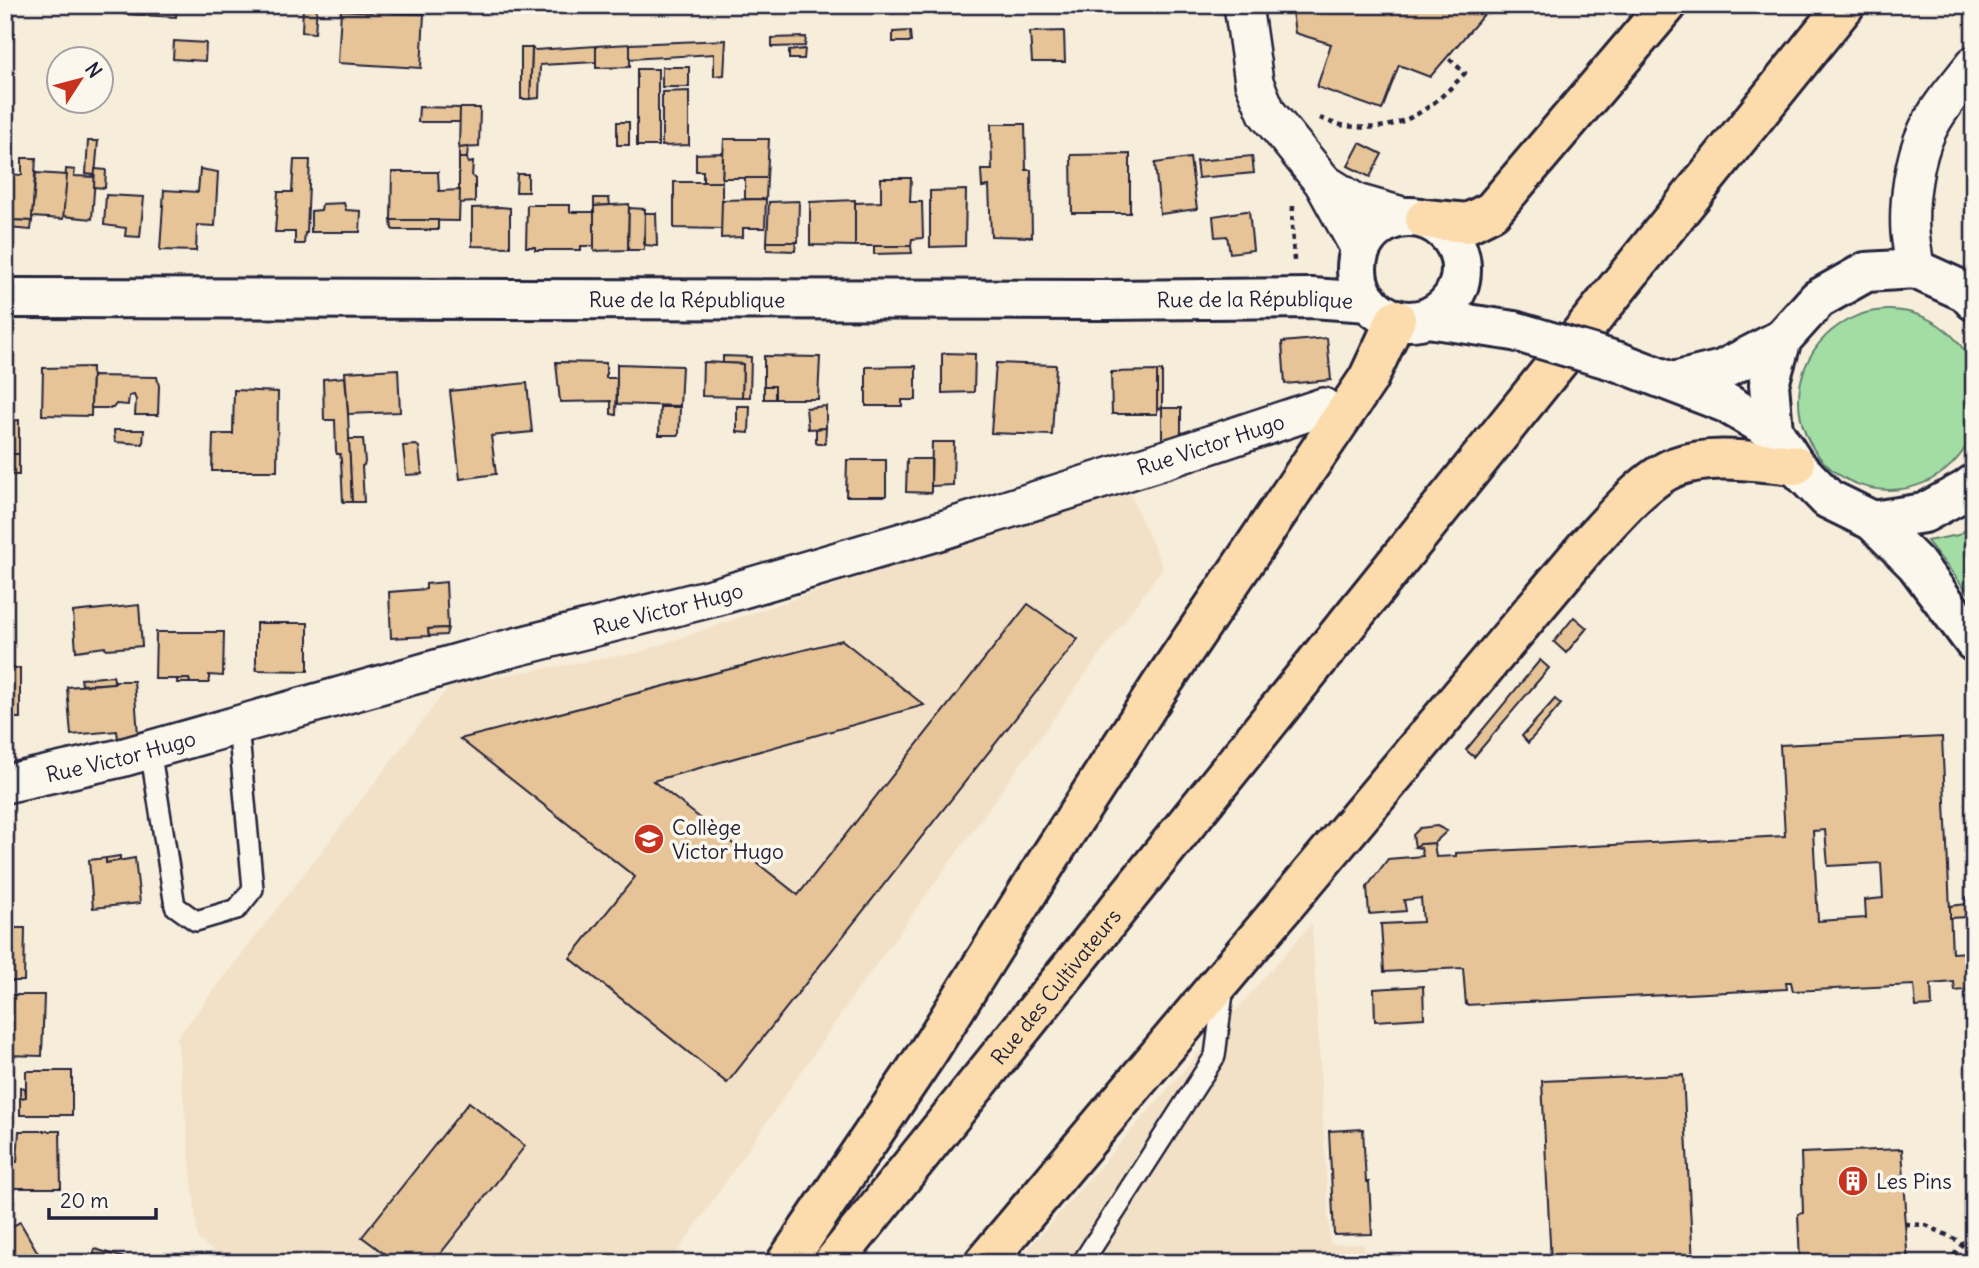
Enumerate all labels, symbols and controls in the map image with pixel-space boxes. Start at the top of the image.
north arrow [46,46,116,116]
text: N [80,58,107,82]
street label: Rue de la République [1157,284,1354,314]
street label: Rue de la République [589,286,785,313]
street label: Rue Victor Hugo [1134,407,1288,481]
street label: Rue Victor Hugo [590,576,746,641]
street label: Rue Victor Hugo [43,724,199,788]
place label: Collège Victor Hugo [672,814,784,865]
school or university icon: Collège Victor Hugo [632,822,666,856]
street label: Rue des Cultivateurs [985,903,1126,1070]
building icon: Les Pins [1836,1164,1870,1198]
place label: Les Pins [1876,1168,1952,1195]
scale bar [49,1177,156,1221]
text: 20 m [60,1187,109,1214]

